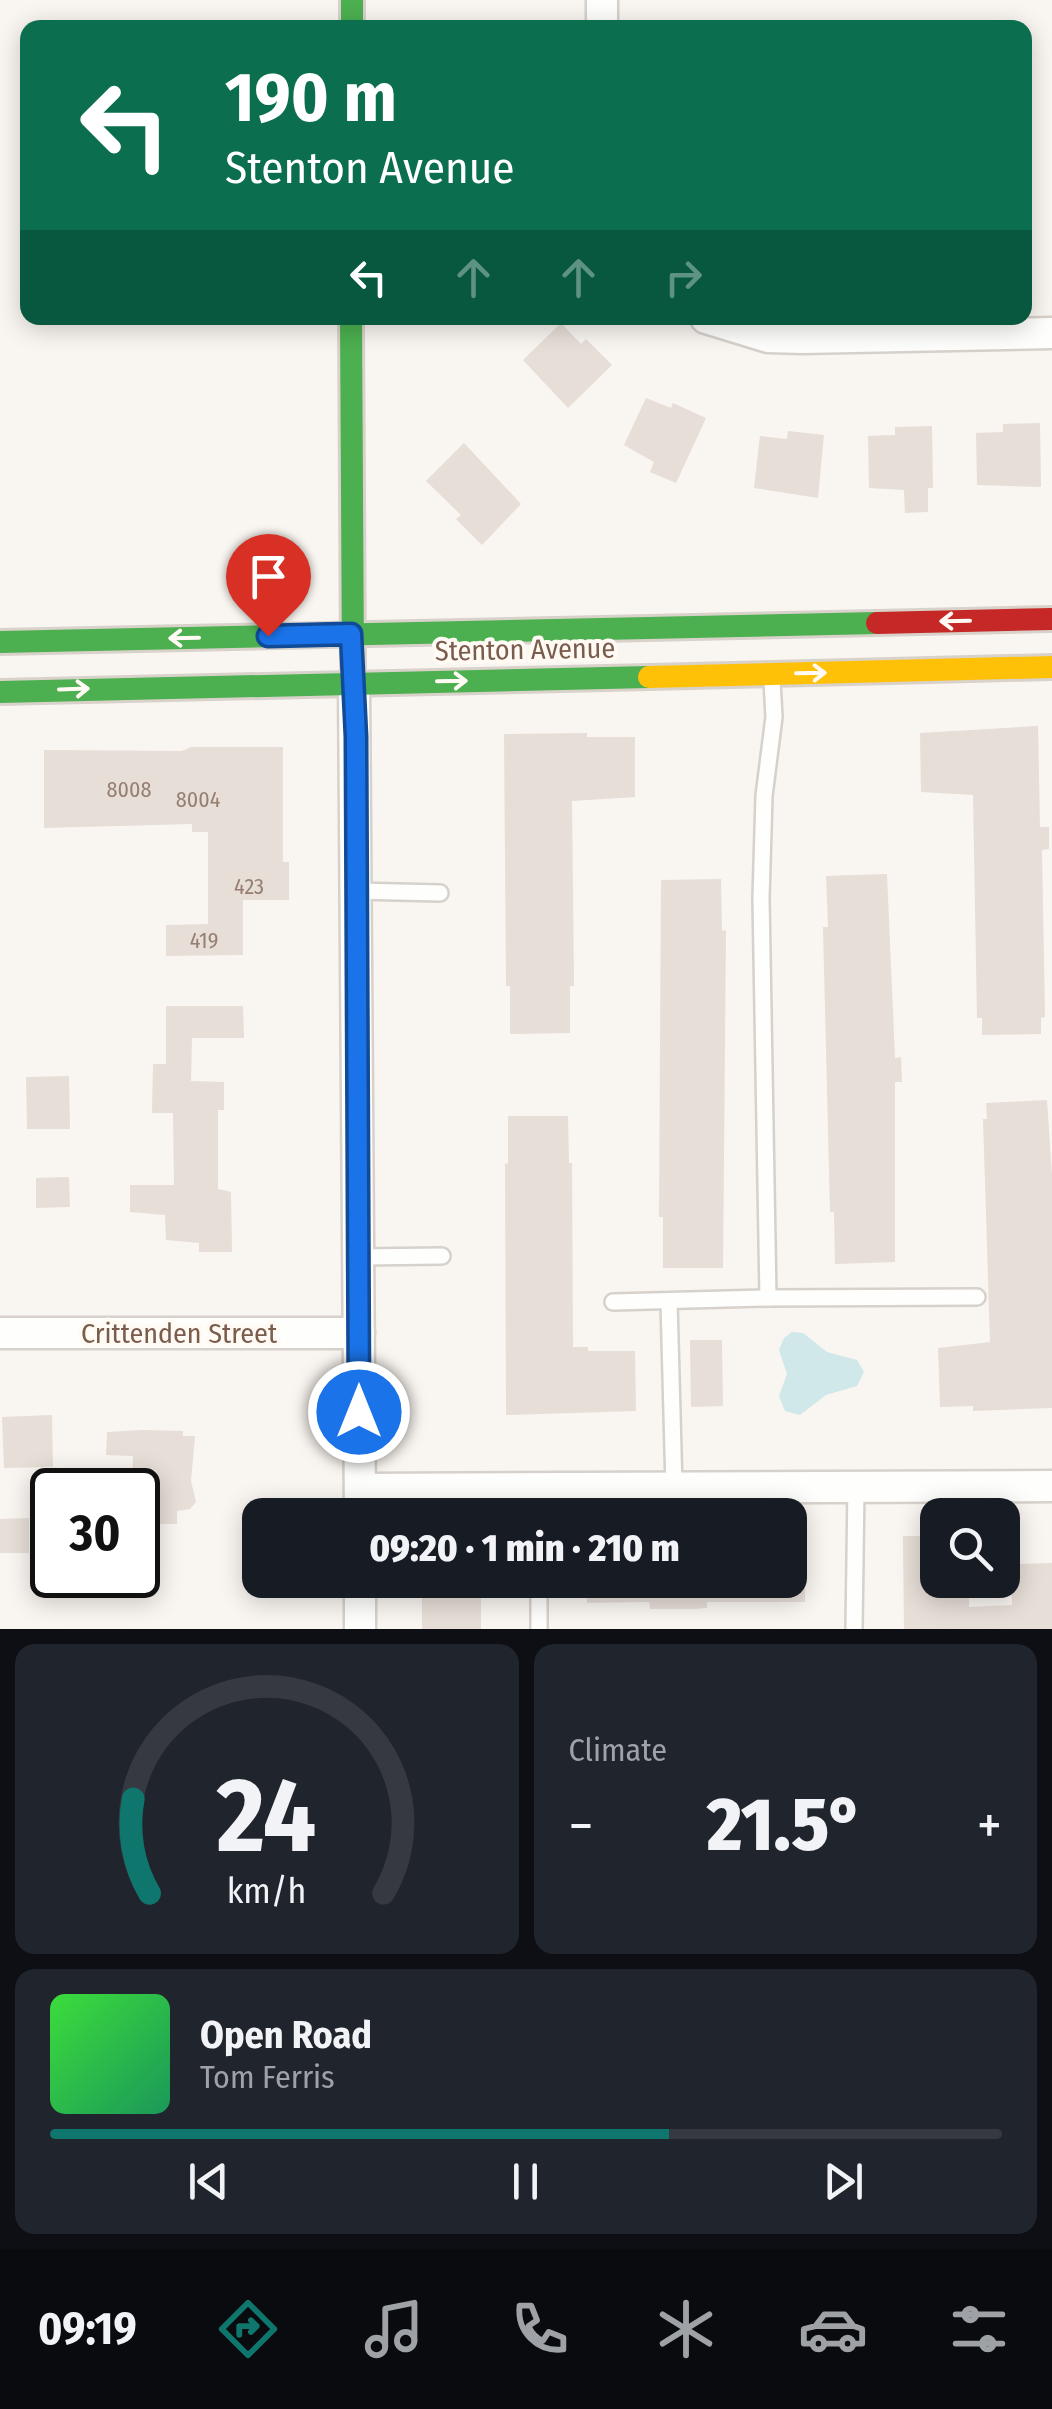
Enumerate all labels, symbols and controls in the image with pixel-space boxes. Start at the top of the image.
text: 190 m [225,56,397,140]
icon: left [60,60,190,190]
text: Stenton Avenue [225,141,515,195]
icon: left [341,250,396,305]
icon: ahead [446,250,501,305]
icon: ahead [551,250,606,305]
icon: right [656,250,711,305]
pin [226,534,311,637]
icon: arrive [241,549,296,604]
one-way arrow [939,612,972,630]
one-way arrow [168,629,200,648]
street label: Stenton Avenue [435,631,615,668]
one-way arrow [795,663,827,682]
one-way arrow [435,671,467,690]
one-way arrow [58,680,90,699]
house number: 8008 [107,776,151,803]
house number: 8004 [176,786,221,813]
house number: 423 [234,873,264,900]
house number: 419 [190,927,218,954]
street label: Crittenden Street [81,1317,278,1350]
position arrow [307,1360,411,1464]
speed limit sign: 30 [30,1468,160,1598]
map controls [920,1498,1020,1598]
button: search [920,1498,1020,1598]
text: 09:20 · 1 min · 210 m [369,1525,680,1571]
text: Climate [569,1731,667,1769]
text: 24 [216,1754,317,1879]
text: 21.5° [707,1780,863,1870]
text: − [569,1793,593,1859]
text: + [977,1793,1002,1859]
text: km/h [227,1870,307,1912]
text: Open Road [200,2012,372,2058]
text: Tom Ferris [200,2058,335,2096]
icon: previous [181,2154,236,2209]
icon: pause [498,2154,553,2209]
icon: next [816,2154,871,2209]
icon: directions [213,2294,283,2364]
icon: music [359,2294,429,2364]
icon: phone [505,2294,575,2364]
icon: climate [651,2294,721,2364]
icon: car [798,2294,868,2364]
icon: filters [944,2294,1014,2364]
text: 09:19 [38,2302,137,2356]

